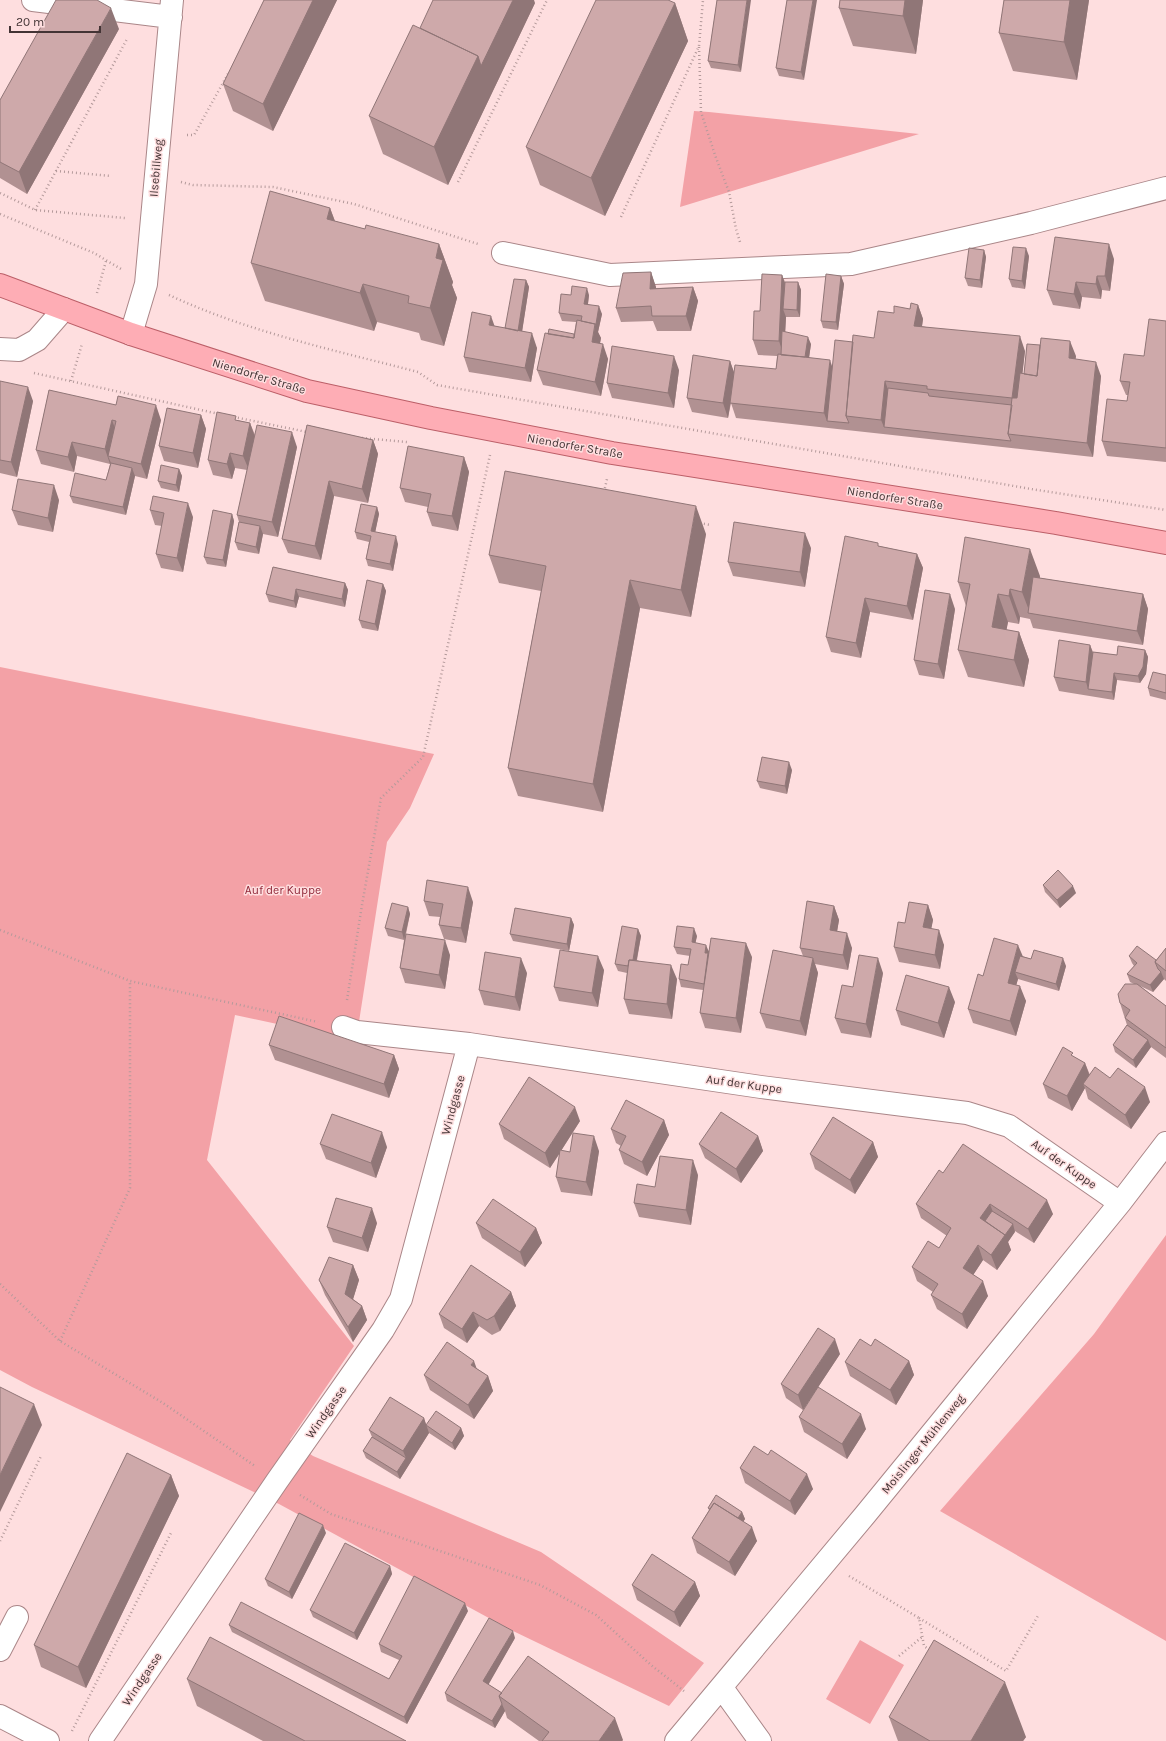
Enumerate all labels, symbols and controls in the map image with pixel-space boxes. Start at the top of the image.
scale bar [10,8,100,34]
text: 20 m [16,15,44,29]
street label: Ilsebillweg [146,138,166,198]
street label: Niendorfer Straße [211,355,307,397]
street label: Niendorfer Straße [526,431,624,461]
street label: Niendorfer Straße [846,484,944,512]
park label: Auf der Kuppe [245,883,321,897]
street label: Auf der Kuppe [705,1072,783,1096]
street label: Windgasse [438,1074,468,1136]
street label: Auf der Kuppe [1029,1136,1099,1192]
street label: Windgasse [303,1383,349,1441]
street label: Moislinger Mühlenweg [879,1391,968,1497]
street label: Windgasse [119,1650,165,1708]

